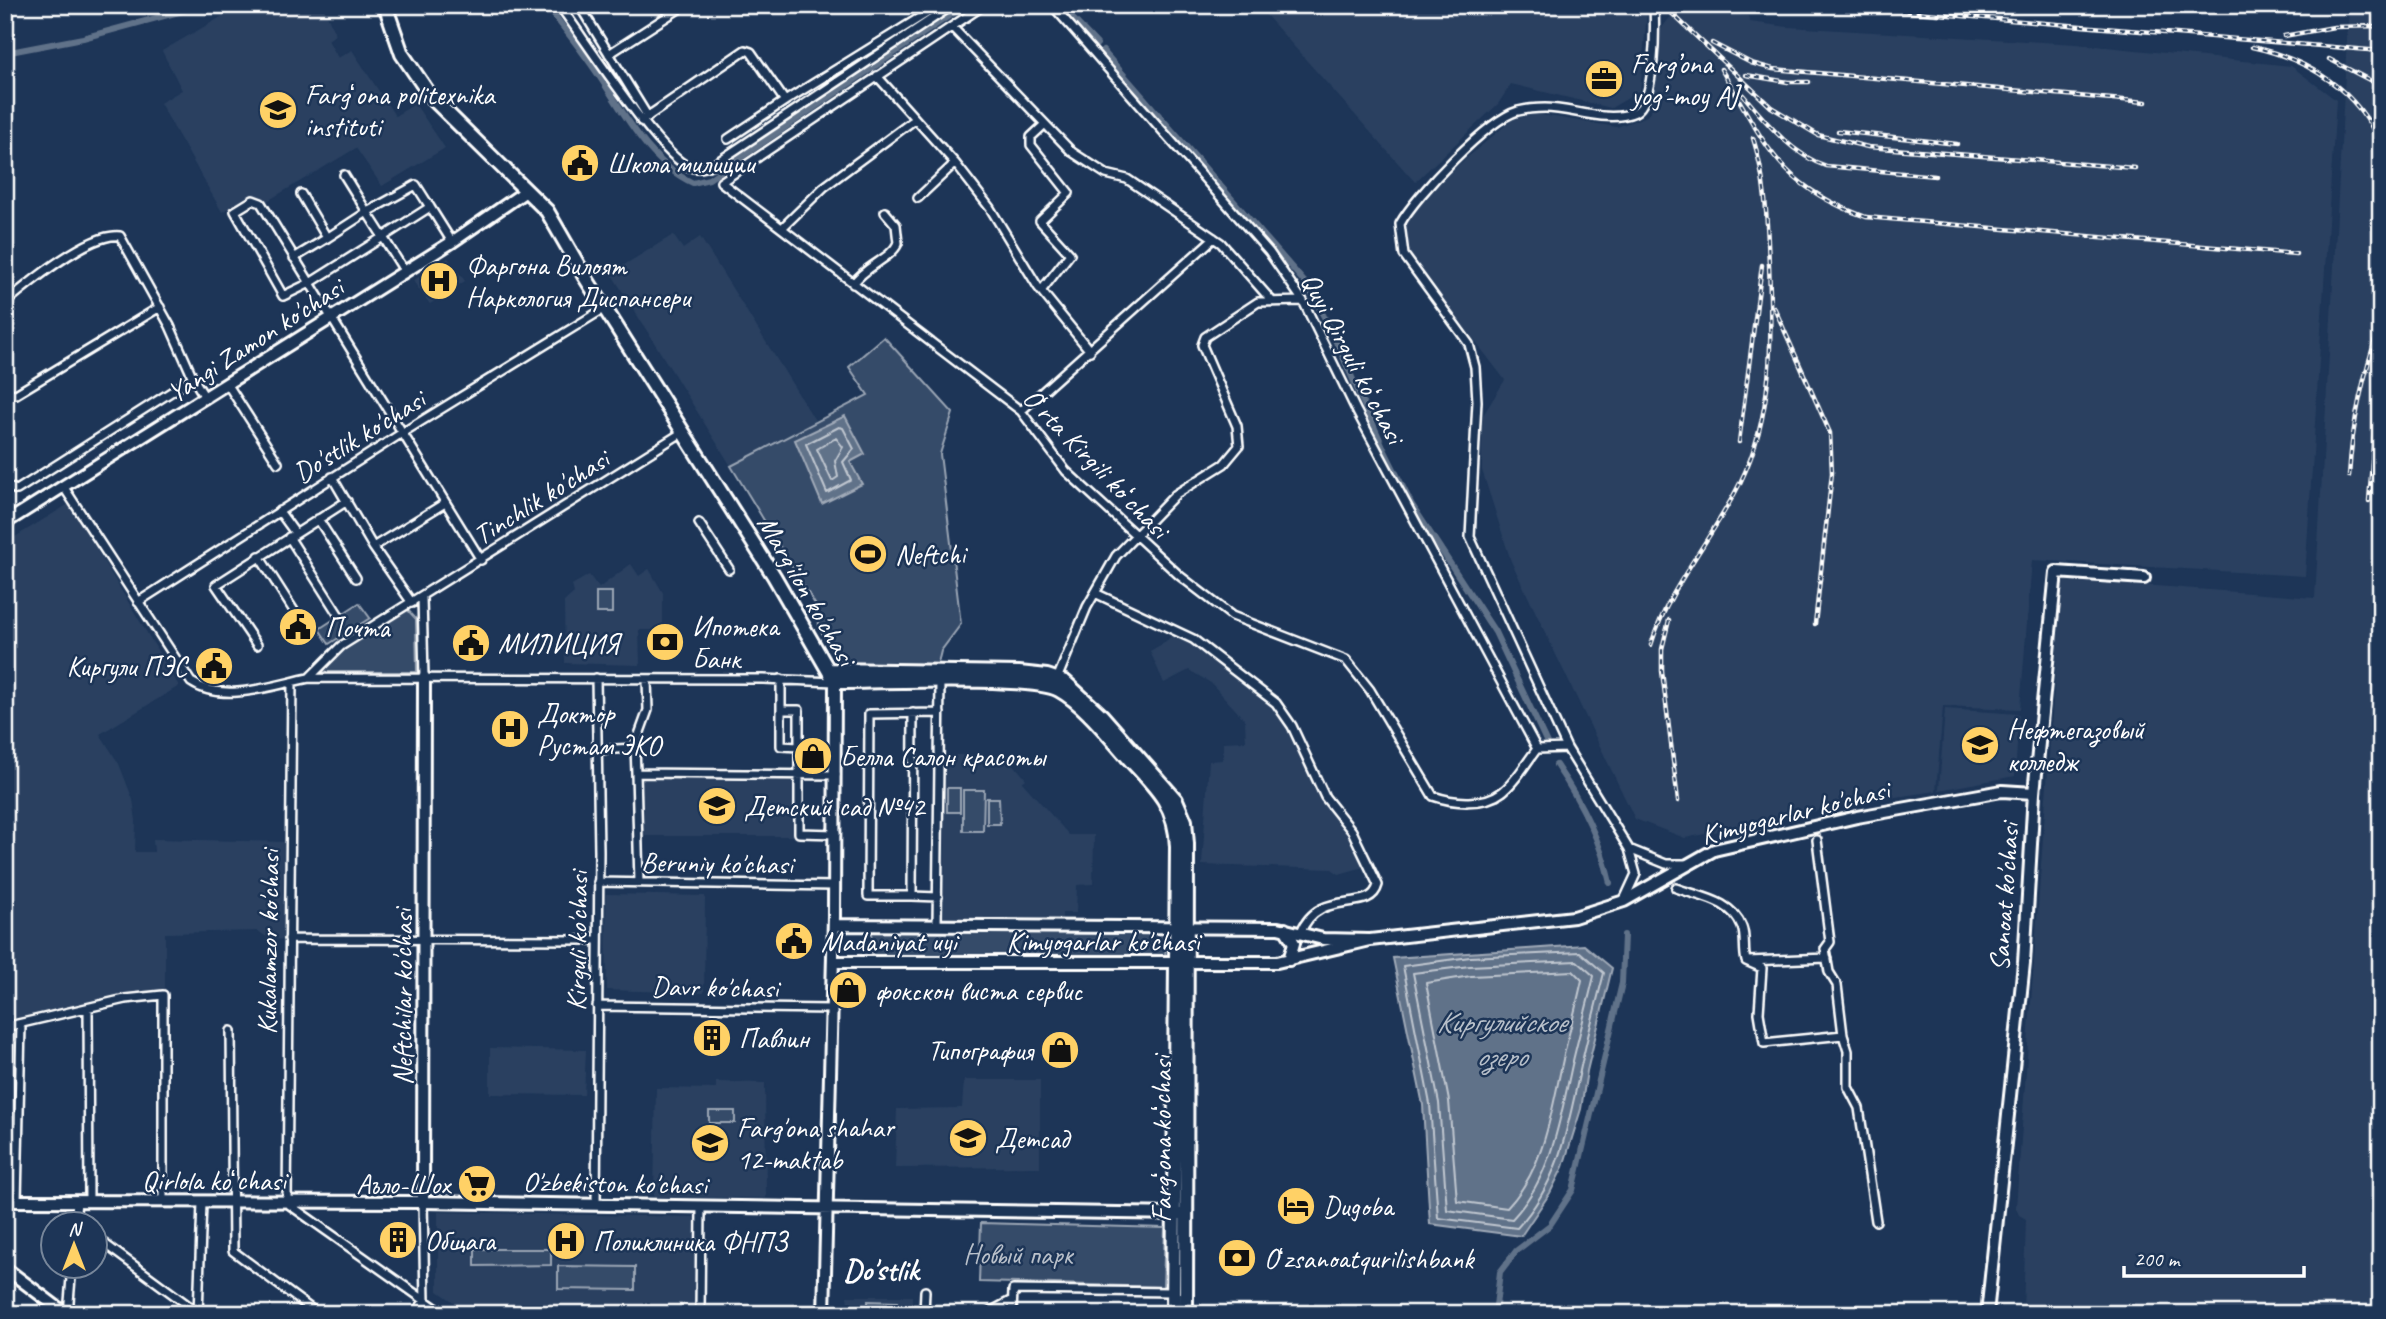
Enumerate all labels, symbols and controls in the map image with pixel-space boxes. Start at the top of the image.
place label: Farg’ona yog’-moy AJ [1629,46,1743,113]
office icon: Farg’ona yog’-moy AJ [1583,58,1625,100]
place label: Fargʻona politexnika instituti [305,77,496,144]
school or university icon: Fargʻona politexnika instituti [257,89,299,131]
public building icon: Школа милиции [559,142,601,184]
place label: Школа милиции [607,146,757,181]
place label: Фаргона Вилоят Наркология Диспансери [466,248,693,315]
hospital icon: Фаргона Вилоят Наркология Диспансери [418,260,460,302]
street label: Quyi Qirguli koʻchasi [1293,267,1414,453]
street label: Yangi Zamon ko'chasi [160,268,353,410]
street label: Do'stlik ko'chasi [287,380,434,490]
street label: Oʻrta Kirgili koʻchasi [1015,380,1179,548]
street label: Tinchlik ko'chasi [467,440,618,552]
street label: Marg'ilon ko'chasi [750,509,866,675]
sports icon: Neftchi [847,533,889,575]
place label: Neftchi [895,537,969,572]
public building icon: Почта [277,606,319,648]
place label: Ипотека Банк [692,609,781,676]
place label: Почта [325,610,391,645]
bank icon: Ипотека Банк [644,621,686,663]
public building icon: МИЛИЦИЯ [450,622,492,664]
place label: МИЛИЦИЯ [498,626,624,661]
public building icon: Киргули ПЭС [193,645,235,687]
place label: Киргули ПЭС [67,649,189,684]
place label: Доктор Рустам ЭКО [537,696,664,763]
hospital icon: Доктор Рустам ЭКО [489,708,531,750]
place label: Нефтегазовый колледж [2007,712,2146,779]
school or university icon: Нефтегазовый колледж [1959,724,2001,766]
shop icon: Белла Салон красоты [792,735,834,777]
place label: Белла Салон красоты [840,739,1047,774]
street label: Kimyogarlar ko'chasi [1697,771,1896,852]
school or university icon: Детский сад №42 [696,785,738,827]
place label: Детский сад №42 [744,789,927,824]
street label: Sanoat ko'chasi [1981,818,2027,972]
street label: Beruniy ko'chasi [641,844,797,882]
street label: Kukalamzor ko'chasi [249,846,287,1035]
street label: Kirguli ko'chasi [558,867,596,1011]
street label: Neftchilar ko'chasi [385,905,420,1085]
public building icon: Madaniyat uyi [773,920,815,962]
place label: Madaniyat uyi [821,924,960,959]
street label: Kimyogarlar ko'chasi [1007,924,1203,959]
street label: Davr ko'chasi [651,968,783,1006]
shop icon: фокскон виста сервис [827,969,869,1011]
place label: фокскон виста сервис [875,973,1084,1008]
water label: Киргулийское озеро [1437,1003,1570,1075]
building icon: Павлин [691,1017,733,1059]
place label: Павлин [739,1021,811,1056]
shop icon: Типография [1039,1029,1081,1071]
place label: Типография [928,1033,1035,1068]
street label: Fargʻona koʻchasi [1144,1052,1179,1222]
place label: Farg'ona shahar 12-maktab [737,1110,896,1177]
school or university icon: Детсад [947,1117,989,1159]
place label: Детсад [995,1121,1072,1156]
school or university icon: Farg'ona shahar 12-maktab [689,1122,731,1164]
street label: Qirlola koʻchasi [142,1163,290,1198]
supermarket icon: Аъло-Шох [456,1163,498,1205]
street label: O'zbekiston ko'chasi [523,1164,711,1202]
place label: Аъло-Шох [356,1167,452,1202]
hotel icon: Dugoba [1275,1185,1317,1227]
place label: Dugoba [1323,1189,1396,1224]
north arrow [38,1210,108,1280]
text: N [68,1217,83,1241]
building icon: Общага [377,1219,419,1261]
hospital icon: Поликлиника ФНПЗ [545,1220,587,1262]
place label: Общага [425,1223,497,1258]
place label: Поликлиника ФНПЗ [593,1224,790,1259]
scale bar [2124,1235,2304,1279]
park label: Новый парк [963,1237,1075,1272]
bank icon: Oʻzsanoatqurilishbank [1216,1237,1258,1279]
place label: Oʻzsanoatqurilishbank [1264,1241,1475,1276]
text: 200 m [2134,1246,2181,1272]
district label: Do'stlik [843,1251,921,1289]

